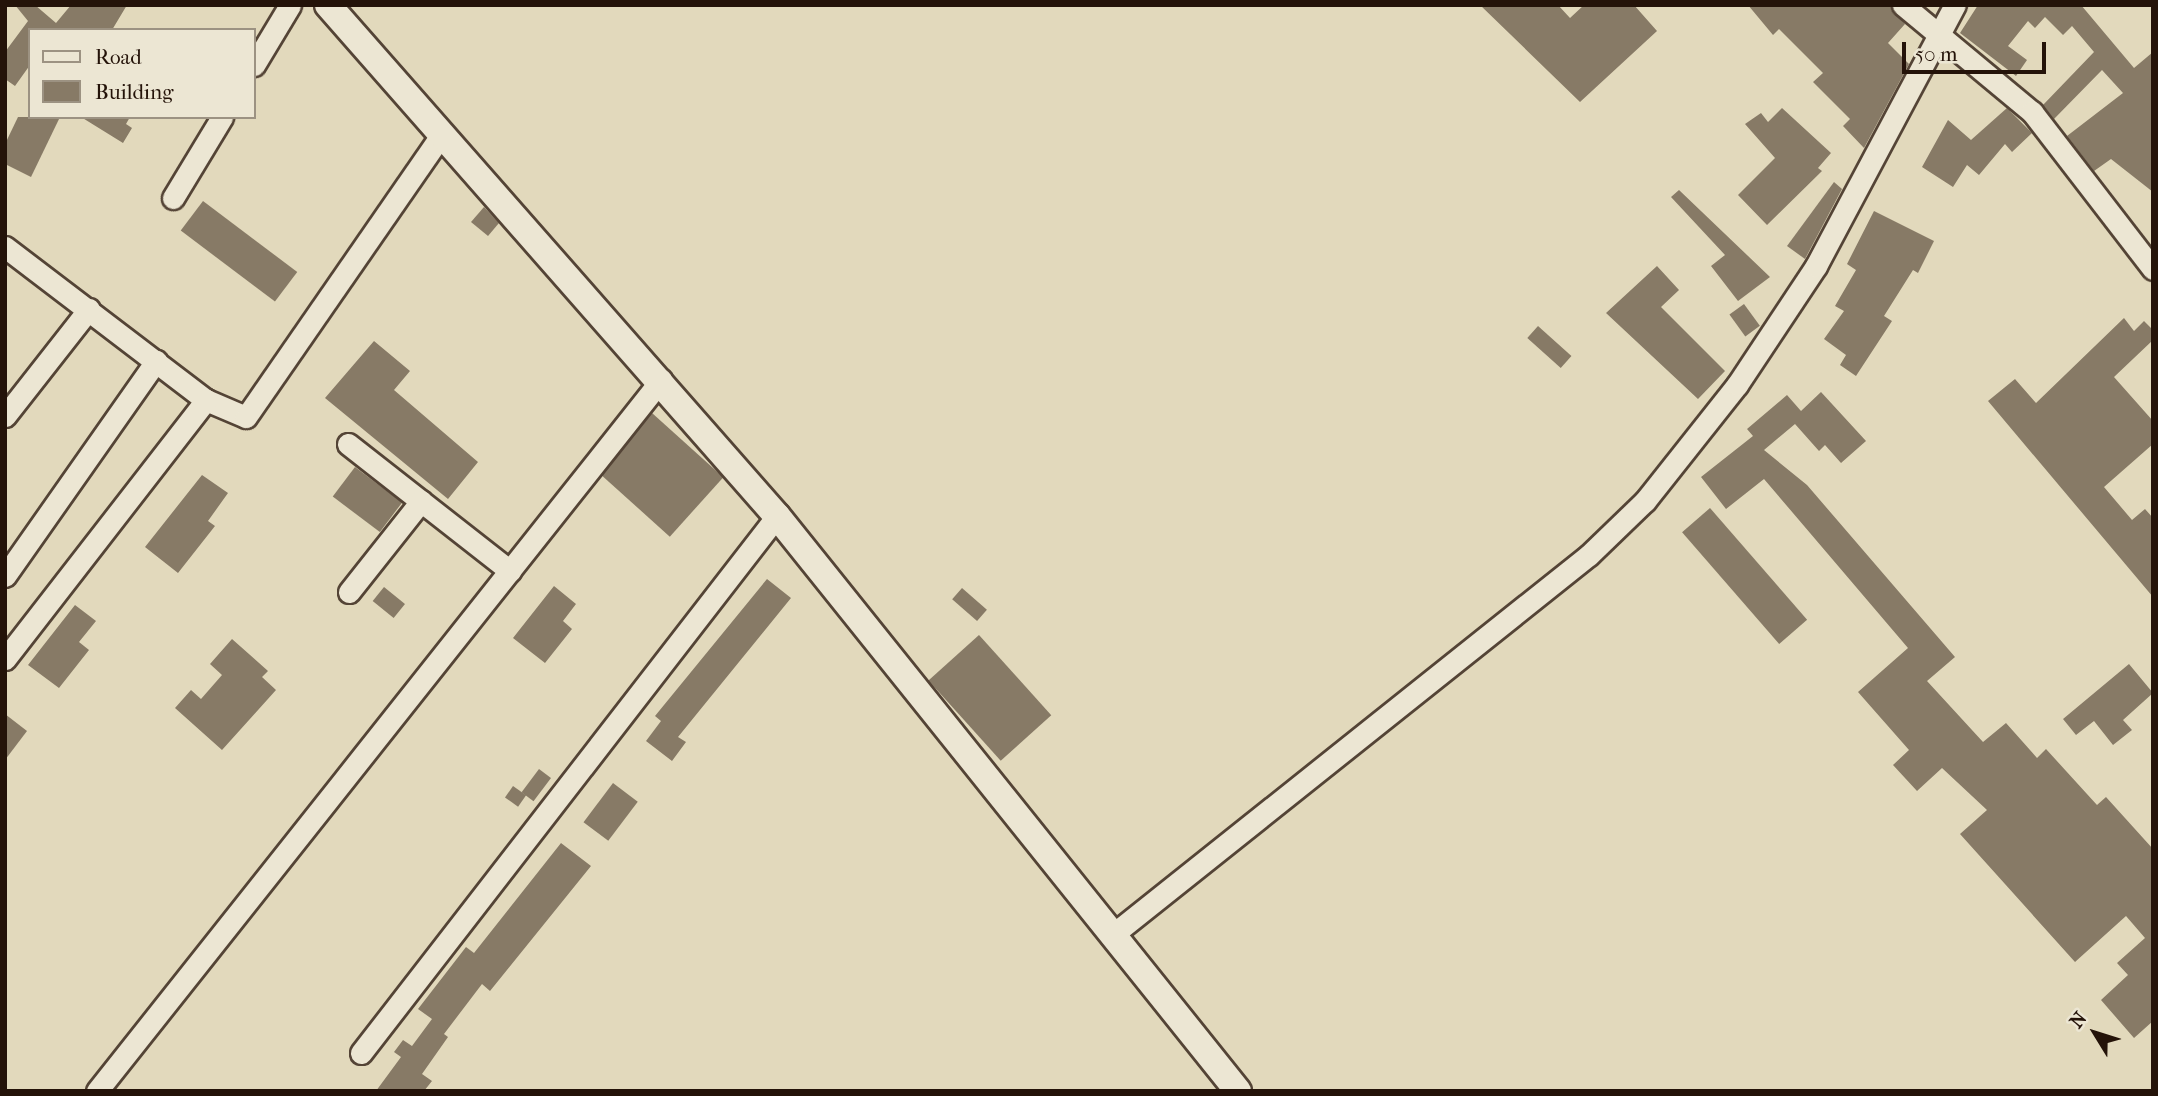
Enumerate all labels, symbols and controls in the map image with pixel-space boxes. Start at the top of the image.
legend [28,28,256,119]
scale bar [1906,28,2050,72]
text: 50 m [1915,42,1958,66]
text: Road [95,45,142,69]
text: Building [95,80,173,104]
north arrow [2060,998,2130,1068]
text: N [2065,1008,2092,1033]

